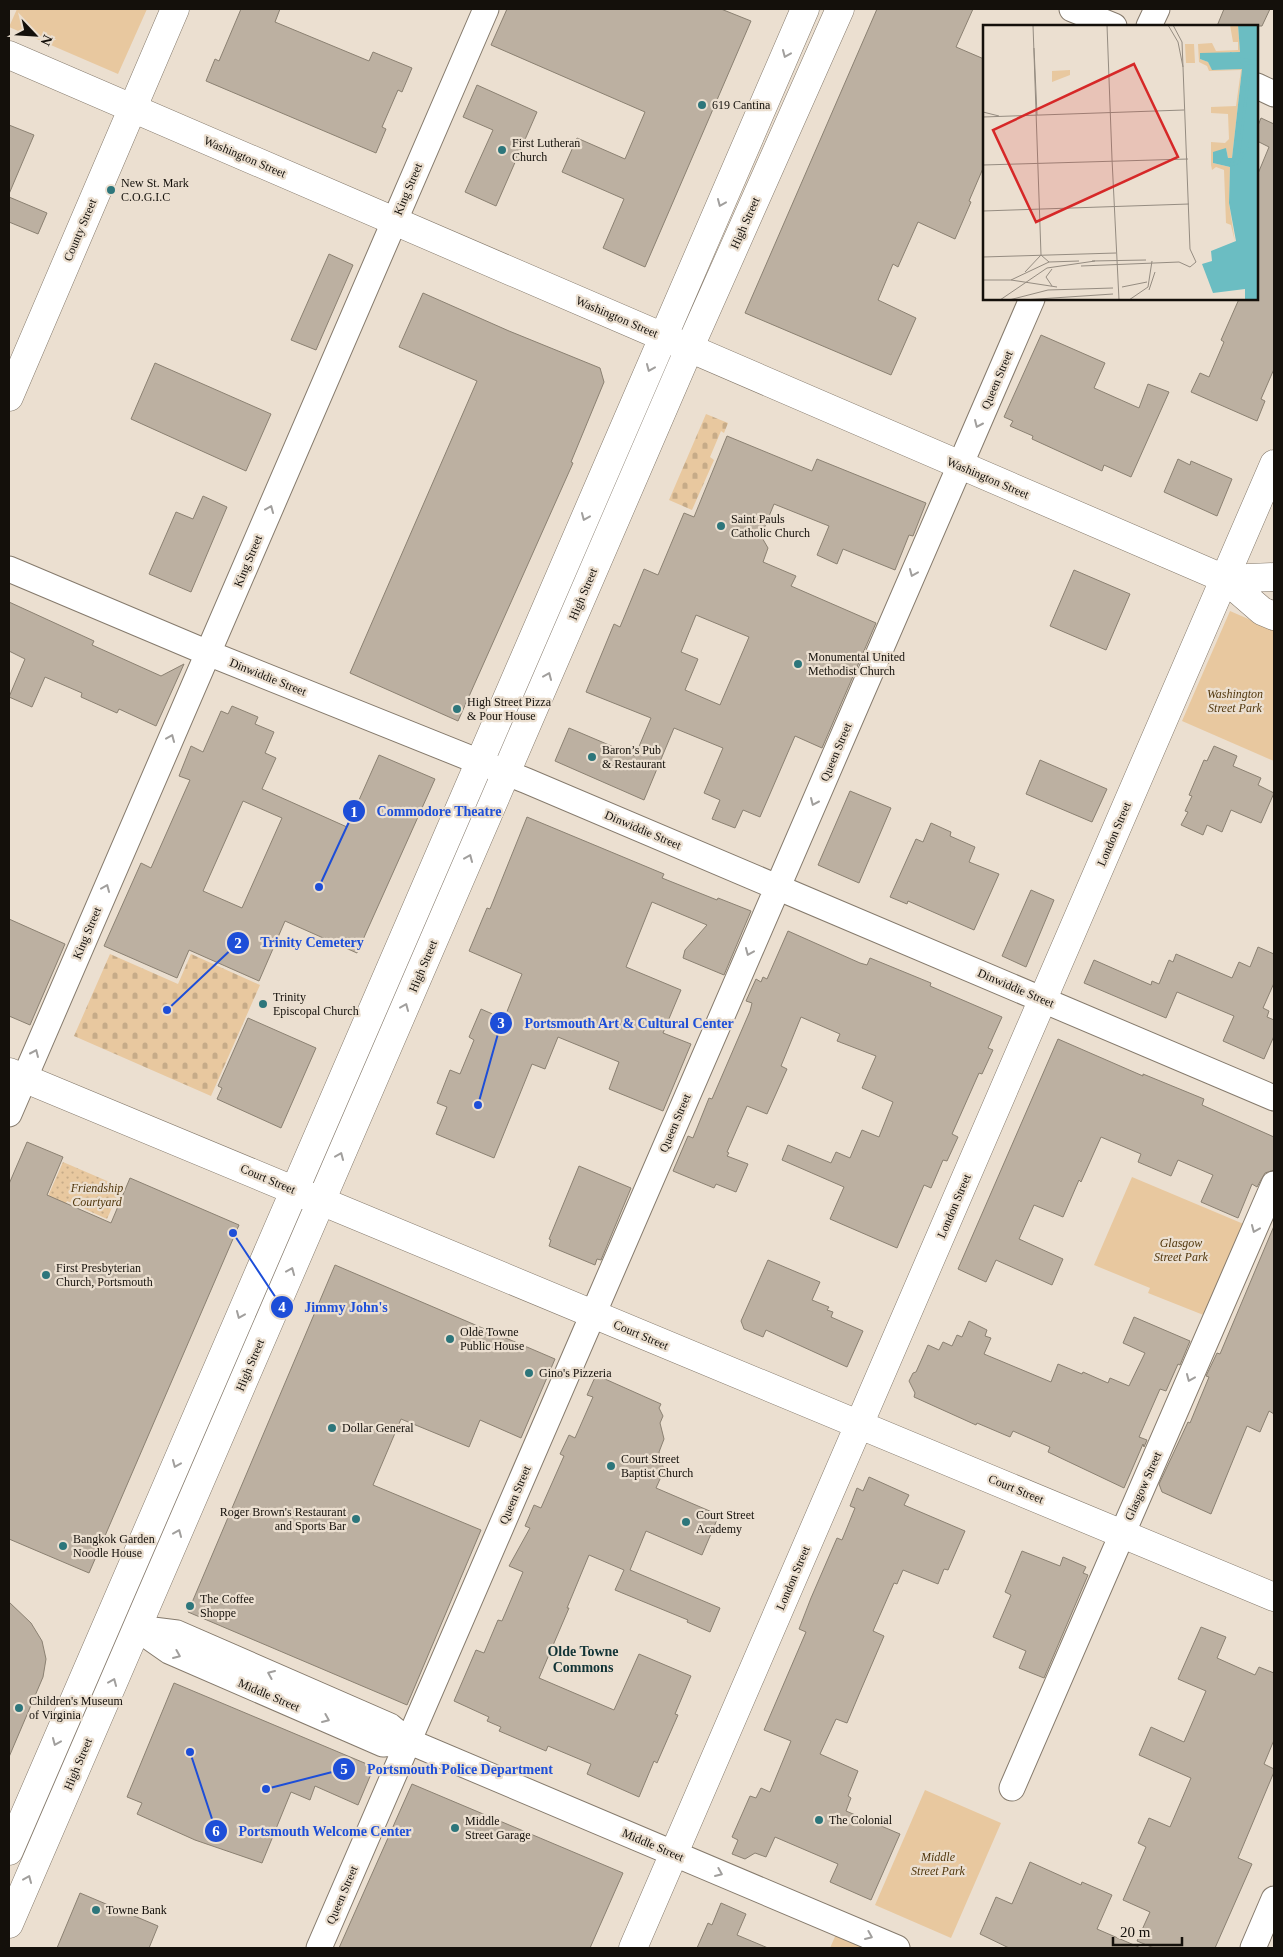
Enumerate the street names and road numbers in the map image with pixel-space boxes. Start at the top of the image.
street label: Washington Street [202,133,289,181]
street label: King Street [391,160,425,217]
street label: High Street [727,194,763,251]
street label: County Street [61,196,100,263]
street label: Washington Street [574,293,661,341]
street label: Queen Street [978,348,1016,411]
street label: Washington Street [945,454,1032,502]
street label: King Street [231,532,265,589]
street label: High Street [566,565,600,622]
street label: Dinwiddie Street [228,655,309,699]
street label: Queen Street [817,720,855,783]
street label: London Street [1094,799,1134,868]
street label: Dinwiddie Street [603,808,684,853]
street label: King Street [70,904,104,961]
street label: High Street [406,937,440,994]
street label: Dinwiddie Street [976,966,1057,1011]
street label: Queen Street [656,1091,694,1154]
street label: Court Street [238,1161,298,1197]
street label: London Street [934,1171,974,1240]
street label: Court Street [611,1317,671,1353]
street label: High Street [233,1336,267,1393]
street label: Glasgow Street [1122,1449,1165,1522]
street label: Queen Street [496,1463,534,1526]
street label: Court Street [986,1472,1046,1507]
street label: London Street [773,1543,813,1612]
street label: Middle Street [236,1676,303,1715]
street label: High Street [61,1735,95,1792]
street label: Middle Street [620,1826,687,1865]
street label: Queen Street [323,1863,361,1926]

